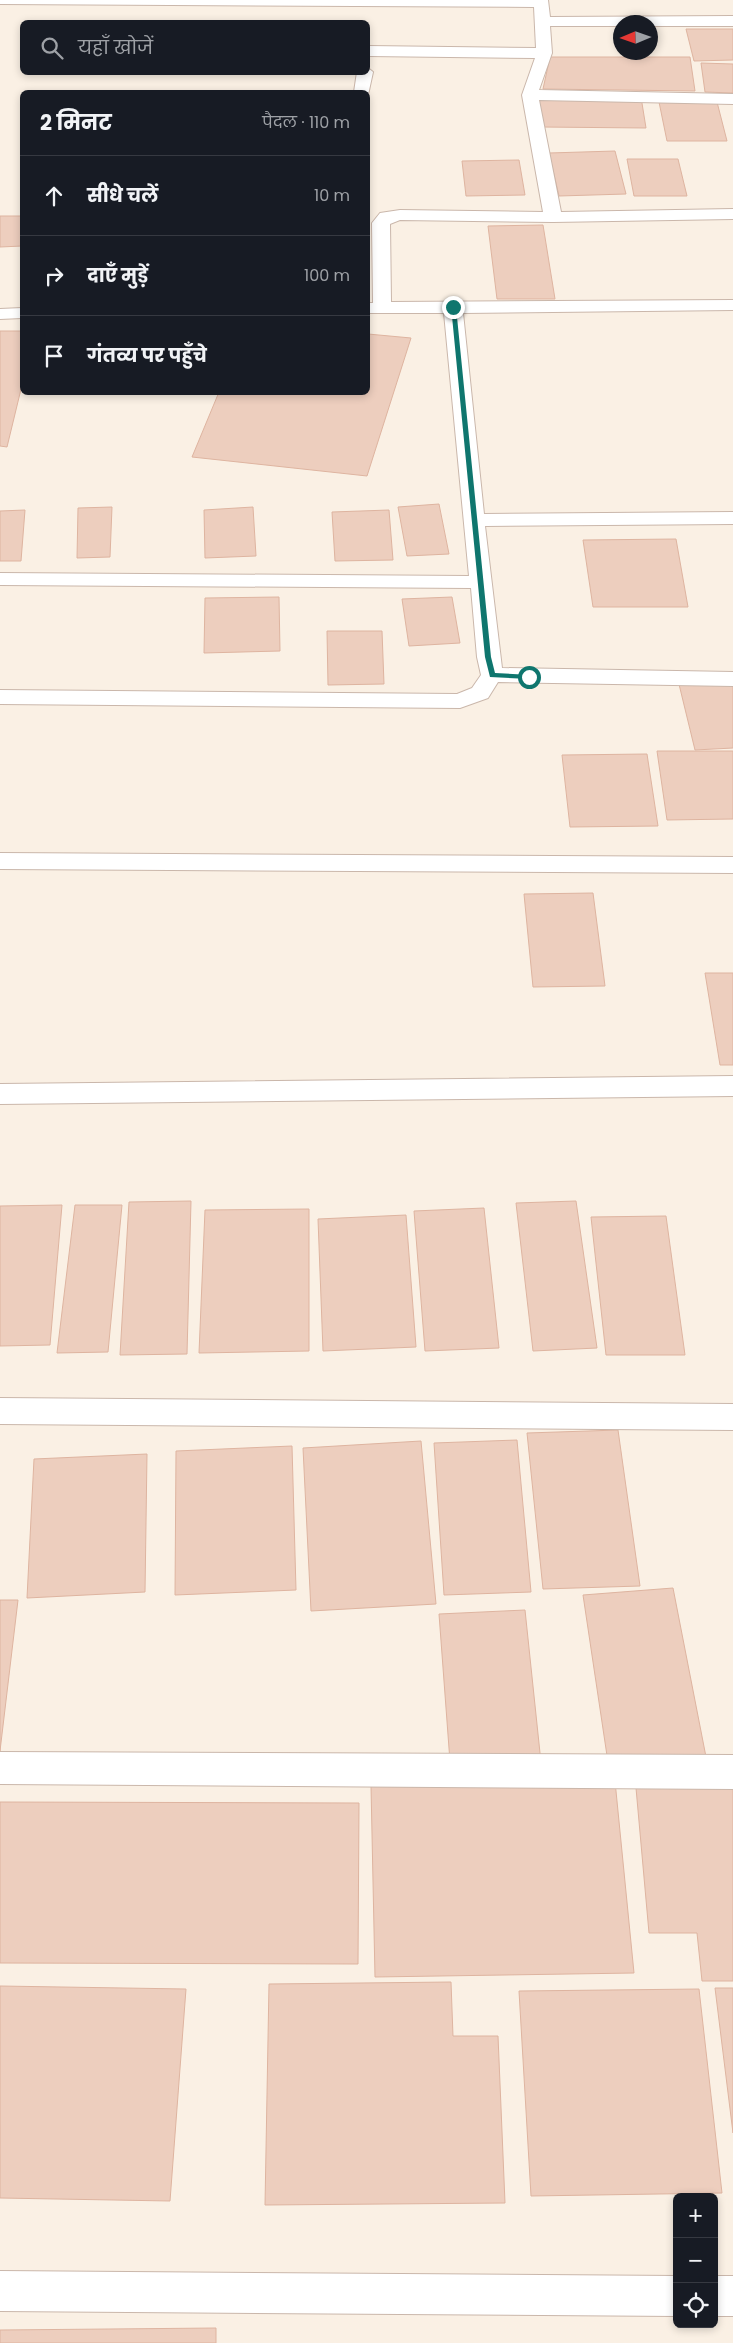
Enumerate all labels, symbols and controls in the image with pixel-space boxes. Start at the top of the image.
north arrow [613,15,658,60]
search box [20,20,370,75]
icon: search [38,34,66,62]
text: यहाँ खोजें [78,34,153,61]
text: 2 मिनट [40,108,112,137]
text: पैदल · 110 m [262,111,350,134]
icon: ahead [40,182,68,210]
text: सीधे चलें [87,182,158,209]
text: 10 m [314,184,350,207]
icon: right [40,262,68,290]
text: दाएँ मुड़ें [87,262,148,289]
text: 100 m [304,264,350,287]
route end [442,296,465,319]
icon: arrive [40,342,68,370]
text: गंतव्य पर पहुँचे [87,342,207,369]
route start [518,666,541,689]
map controls [673,2193,718,2328]
button: + [673,2193,718,2238]
button: − [673,2238,718,2283]
button: locate [673,2283,718,2328]

